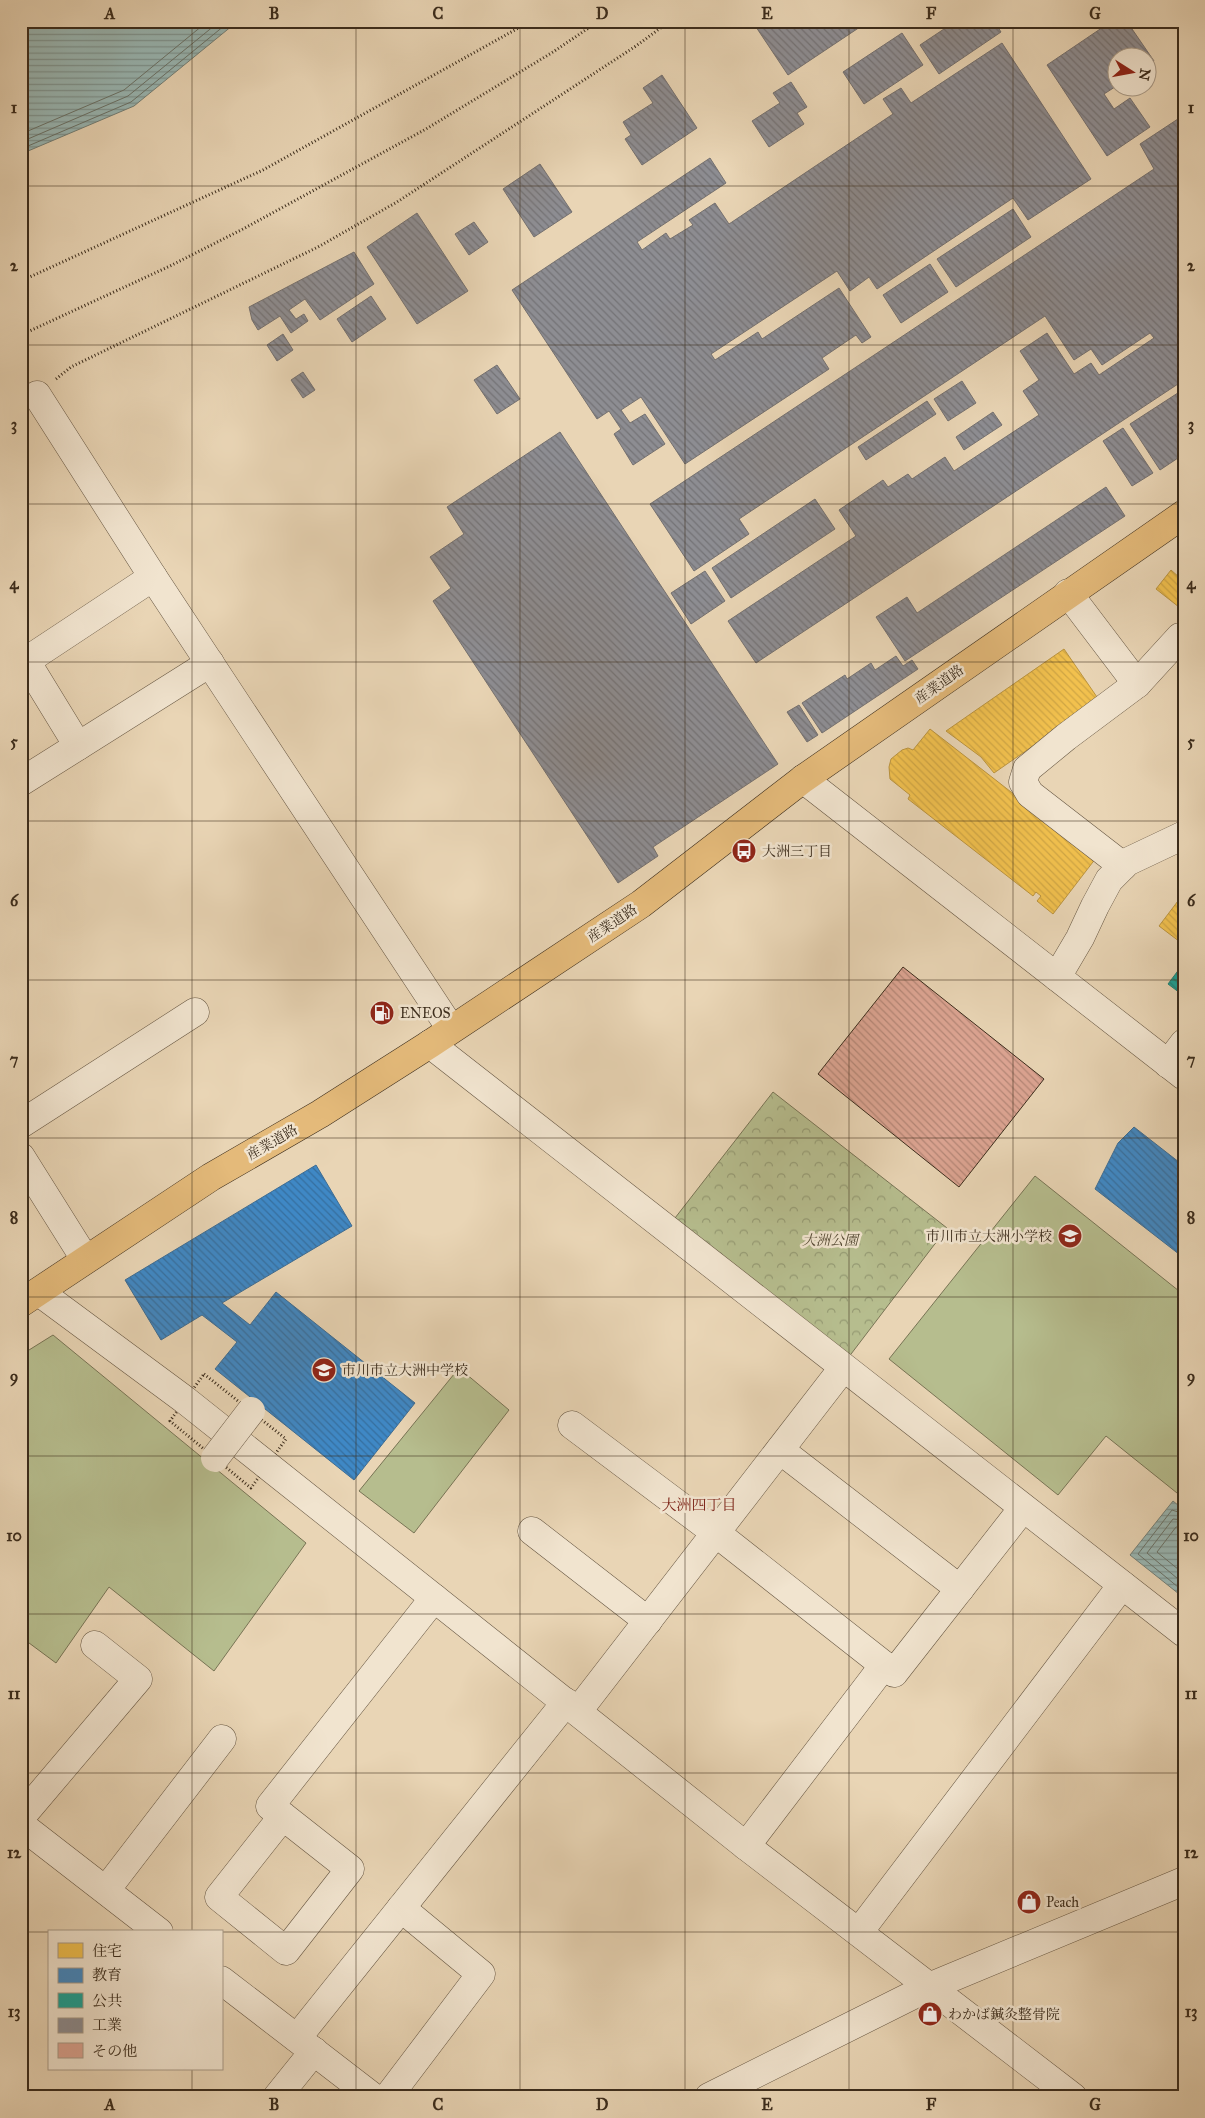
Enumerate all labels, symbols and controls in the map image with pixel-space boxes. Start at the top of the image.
text: A [104,4,116,23]
text: B [269,4,279,23]
text: C [433,4,444,23]
text: D [596,4,609,23]
text: E [761,4,773,23]
text: F [926,4,937,23]
text: G [1089,4,1101,23]
north arrow [1108,48,1158,98]
text: N [1135,67,1154,82]
text: 1 [11,98,18,117]
text: 1 [1188,98,1195,117]
text: 2 [10,256,19,275]
text: 2 [1187,256,1196,275]
text: 3 [11,415,17,435]
text: 3 [1188,415,1194,435]
text: 4 [10,574,20,594]
text: 4 [1187,574,1197,594]
street label: 産業道路 [911,661,967,707]
text: 5 [10,732,18,751]
text: 5 [1187,732,1195,751]
bus stop icon: 大洲三丁目 [731,838,757,864]
place label: 大洲三丁目 [762,843,832,860]
text: 6 [10,891,19,910]
text: 6 [1187,891,1196,910]
street label: 産業道路 [584,901,640,946]
fuel station icon: ENEOS [369,1000,395,1026]
place label: ENEOS [400,1005,451,1022]
text: 7 [10,1050,19,1069]
text: 7 [1187,1050,1196,1069]
street label: 産業道路 [244,1121,301,1164]
text: 8 [10,1208,18,1227]
text: 8 [1187,1208,1195,1227]
school or university icon: 市川市立大洲小学校 [1057,1223,1083,1249]
place label: 市川市立大洲小学校 [926,1228,1052,1245]
park label: 大洲公園 [802,1232,860,1249]
school or university icon: 市川市立大洲中学校 [311,1357,337,1383]
place label: 市川市立大洲中学校 [342,1362,468,1379]
text: 9 [10,1367,18,1387]
text: 9 [1187,1367,1195,1387]
district label: 大洲四丁目 [661,1496,737,1514]
text: 10 [6,1526,22,1545]
text: 10 [1183,1526,1199,1545]
text: 11 [8,1684,21,1703]
text: 11 [1185,1684,1198,1703]
text: 12 [7,1843,22,1862]
text: 12 [1184,1843,1199,1862]
shop icon: Peach [1016,1889,1042,1915]
place label: Peach [1046,1894,1079,1911]
legend [48,1930,222,2070]
text: 住宅 [92,1942,122,1960]
text: 教育 [92,1966,122,1984]
text: 公共 [92,1992,122,2010]
shop icon: わかば鍼灸整骨院 [917,2001,943,2027]
text: 13 [8,2002,20,2022]
text: 13 [1185,2002,1197,2022]
place label: わかば鍼灸整骨院 [948,2006,1060,2023]
text: 工業 [92,2016,122,2034]
text: その他 [92,2042,137,2060]
text: A [104,2095,116,2114]
text: B [269,2095,279,2114]
text: C [433,2095,444,2114]
text: D [596,2095,609,2114]
text: E [761,2095,773,2114]
text: F [926,2095,937,2114]
text: G [1089,2095,1101,2114]

